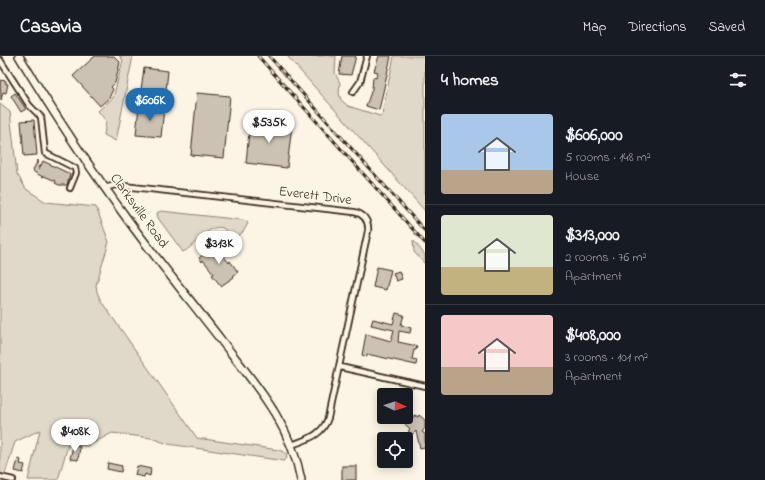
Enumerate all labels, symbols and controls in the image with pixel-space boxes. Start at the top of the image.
text: Casavia [20,14,82,41]
text: Map [583,17,606,38]
text: Directions [628,17,686,38]
text: Saved [708,17,745,38]
text: 4 homes [441,68,499,93]
icon: filters [727,69,749,91]
pin: $606K [122,88,178,122]
text: $606K [134,91,166,110]
pin: $535K [241,110,297,144]
text: $535K [252,113,286,132]
text: $606,000 [565,123,623,148]
icon: home [473,130,521,178]
text: 5 rooms · 148 m² [565,148,651,167]
text: House [565,167,599,186]
street label: Clarksville Road [105,169,173,253]
street label: Everett Drive [277,181,353,211]
text: $313,000 [565,223,620,248]
pin: $313K [191,231,247,265]
icon: home [473,231,521,279]
text: $313K [204,234,234,253]
text: 2 rooms · 76 m² [565,248,647,267]
text: Apartment [565,267,622,286]
text: $408,000 [565,323,621,348]
icon: home [473,331,521,379]
text: 3 rooms · 101 m² [565,348,648,367]
text: Apartment [565,367,622,386]
north arrow [377,388,413,424]
map controls [377,388,413,468]
pin: $408K [47,419,103,453]
text: $408K [60,422,90,441]
button: locate [377,432,413,468]

